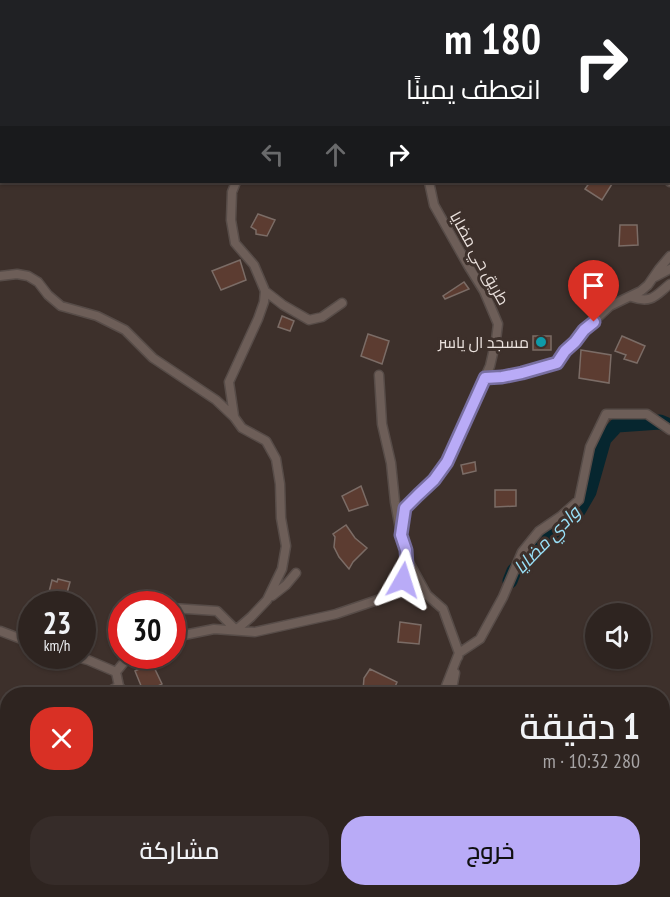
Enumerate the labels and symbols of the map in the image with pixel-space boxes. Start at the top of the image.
street label: طريق حي مضايا [443,208,514,310]
pin [568,260,619,322]
place label: مسجد ال ياسر [437,332,529,353]
marker: مسجد ال ياسر [534,335,548,349]
water label: وادي مضايا [509,500,588,581]
position arrow [371,548,435,612]
speed limit sign: 30 [108,591,186,669]

